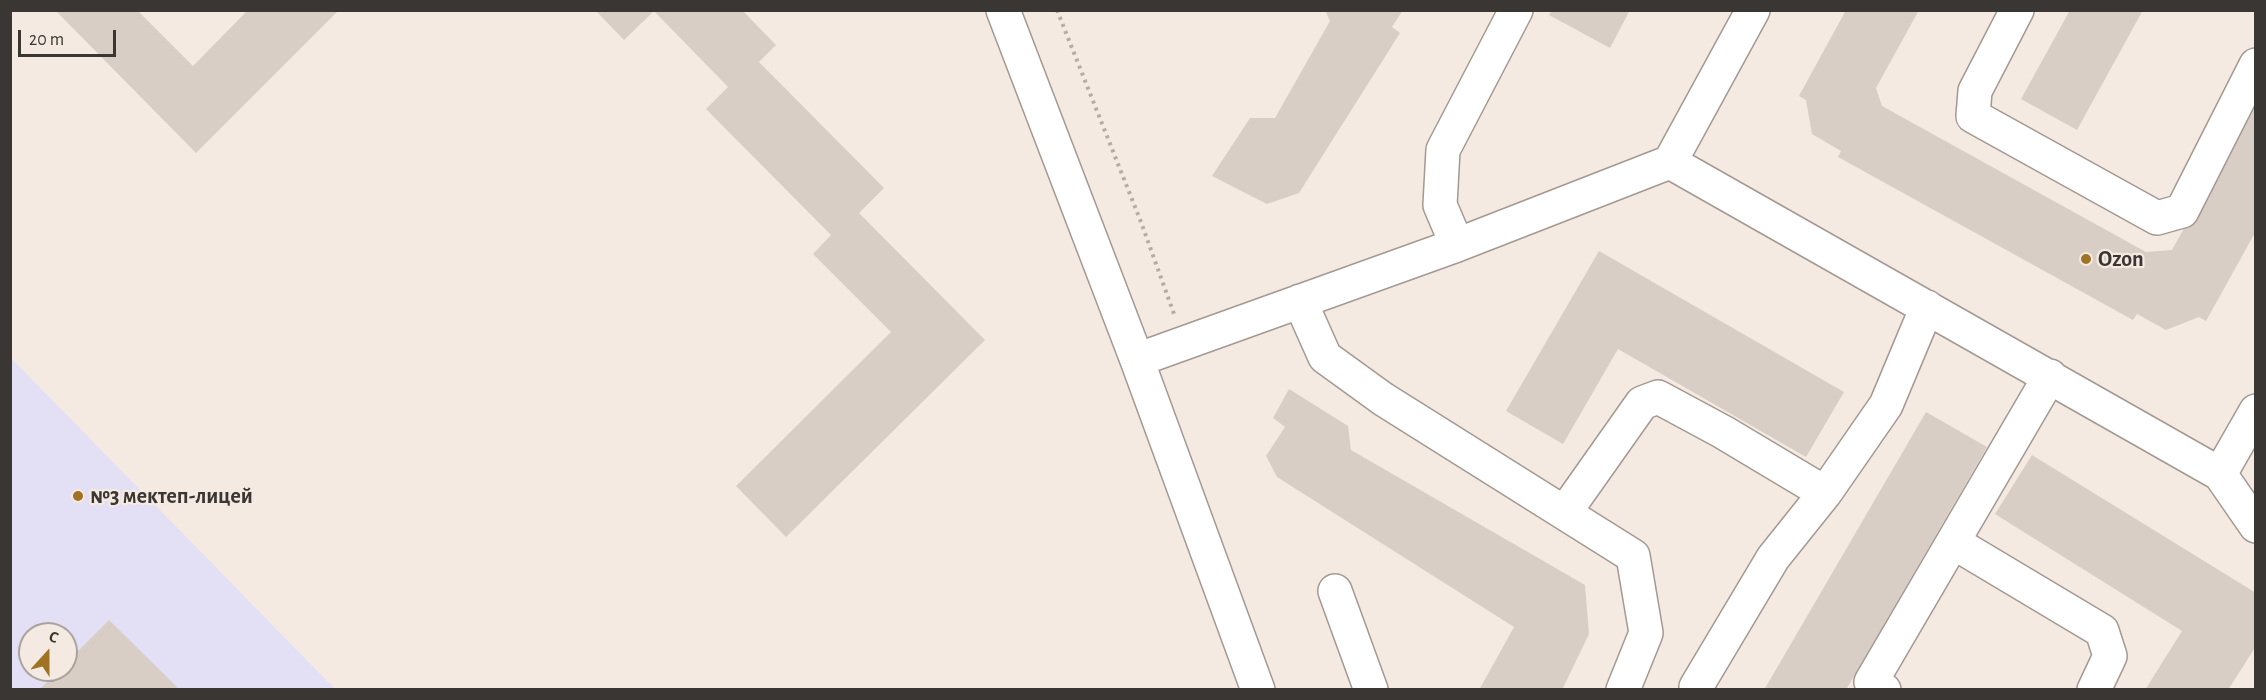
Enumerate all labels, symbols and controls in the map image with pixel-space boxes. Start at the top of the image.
scale bar [21,18,118,56]
text: 20 m [29,31,64,49]
place label: Ozon [2098,246,2144,272]
marker: Ozon [2079,252,2093,266]
place label: №3 мектеп-лицей [90,483,253,509]
marker: №3 мектеп-лицей [71,489,85,503]
north arrow [18,622,78,682]
text: С [47,628,61,646]

